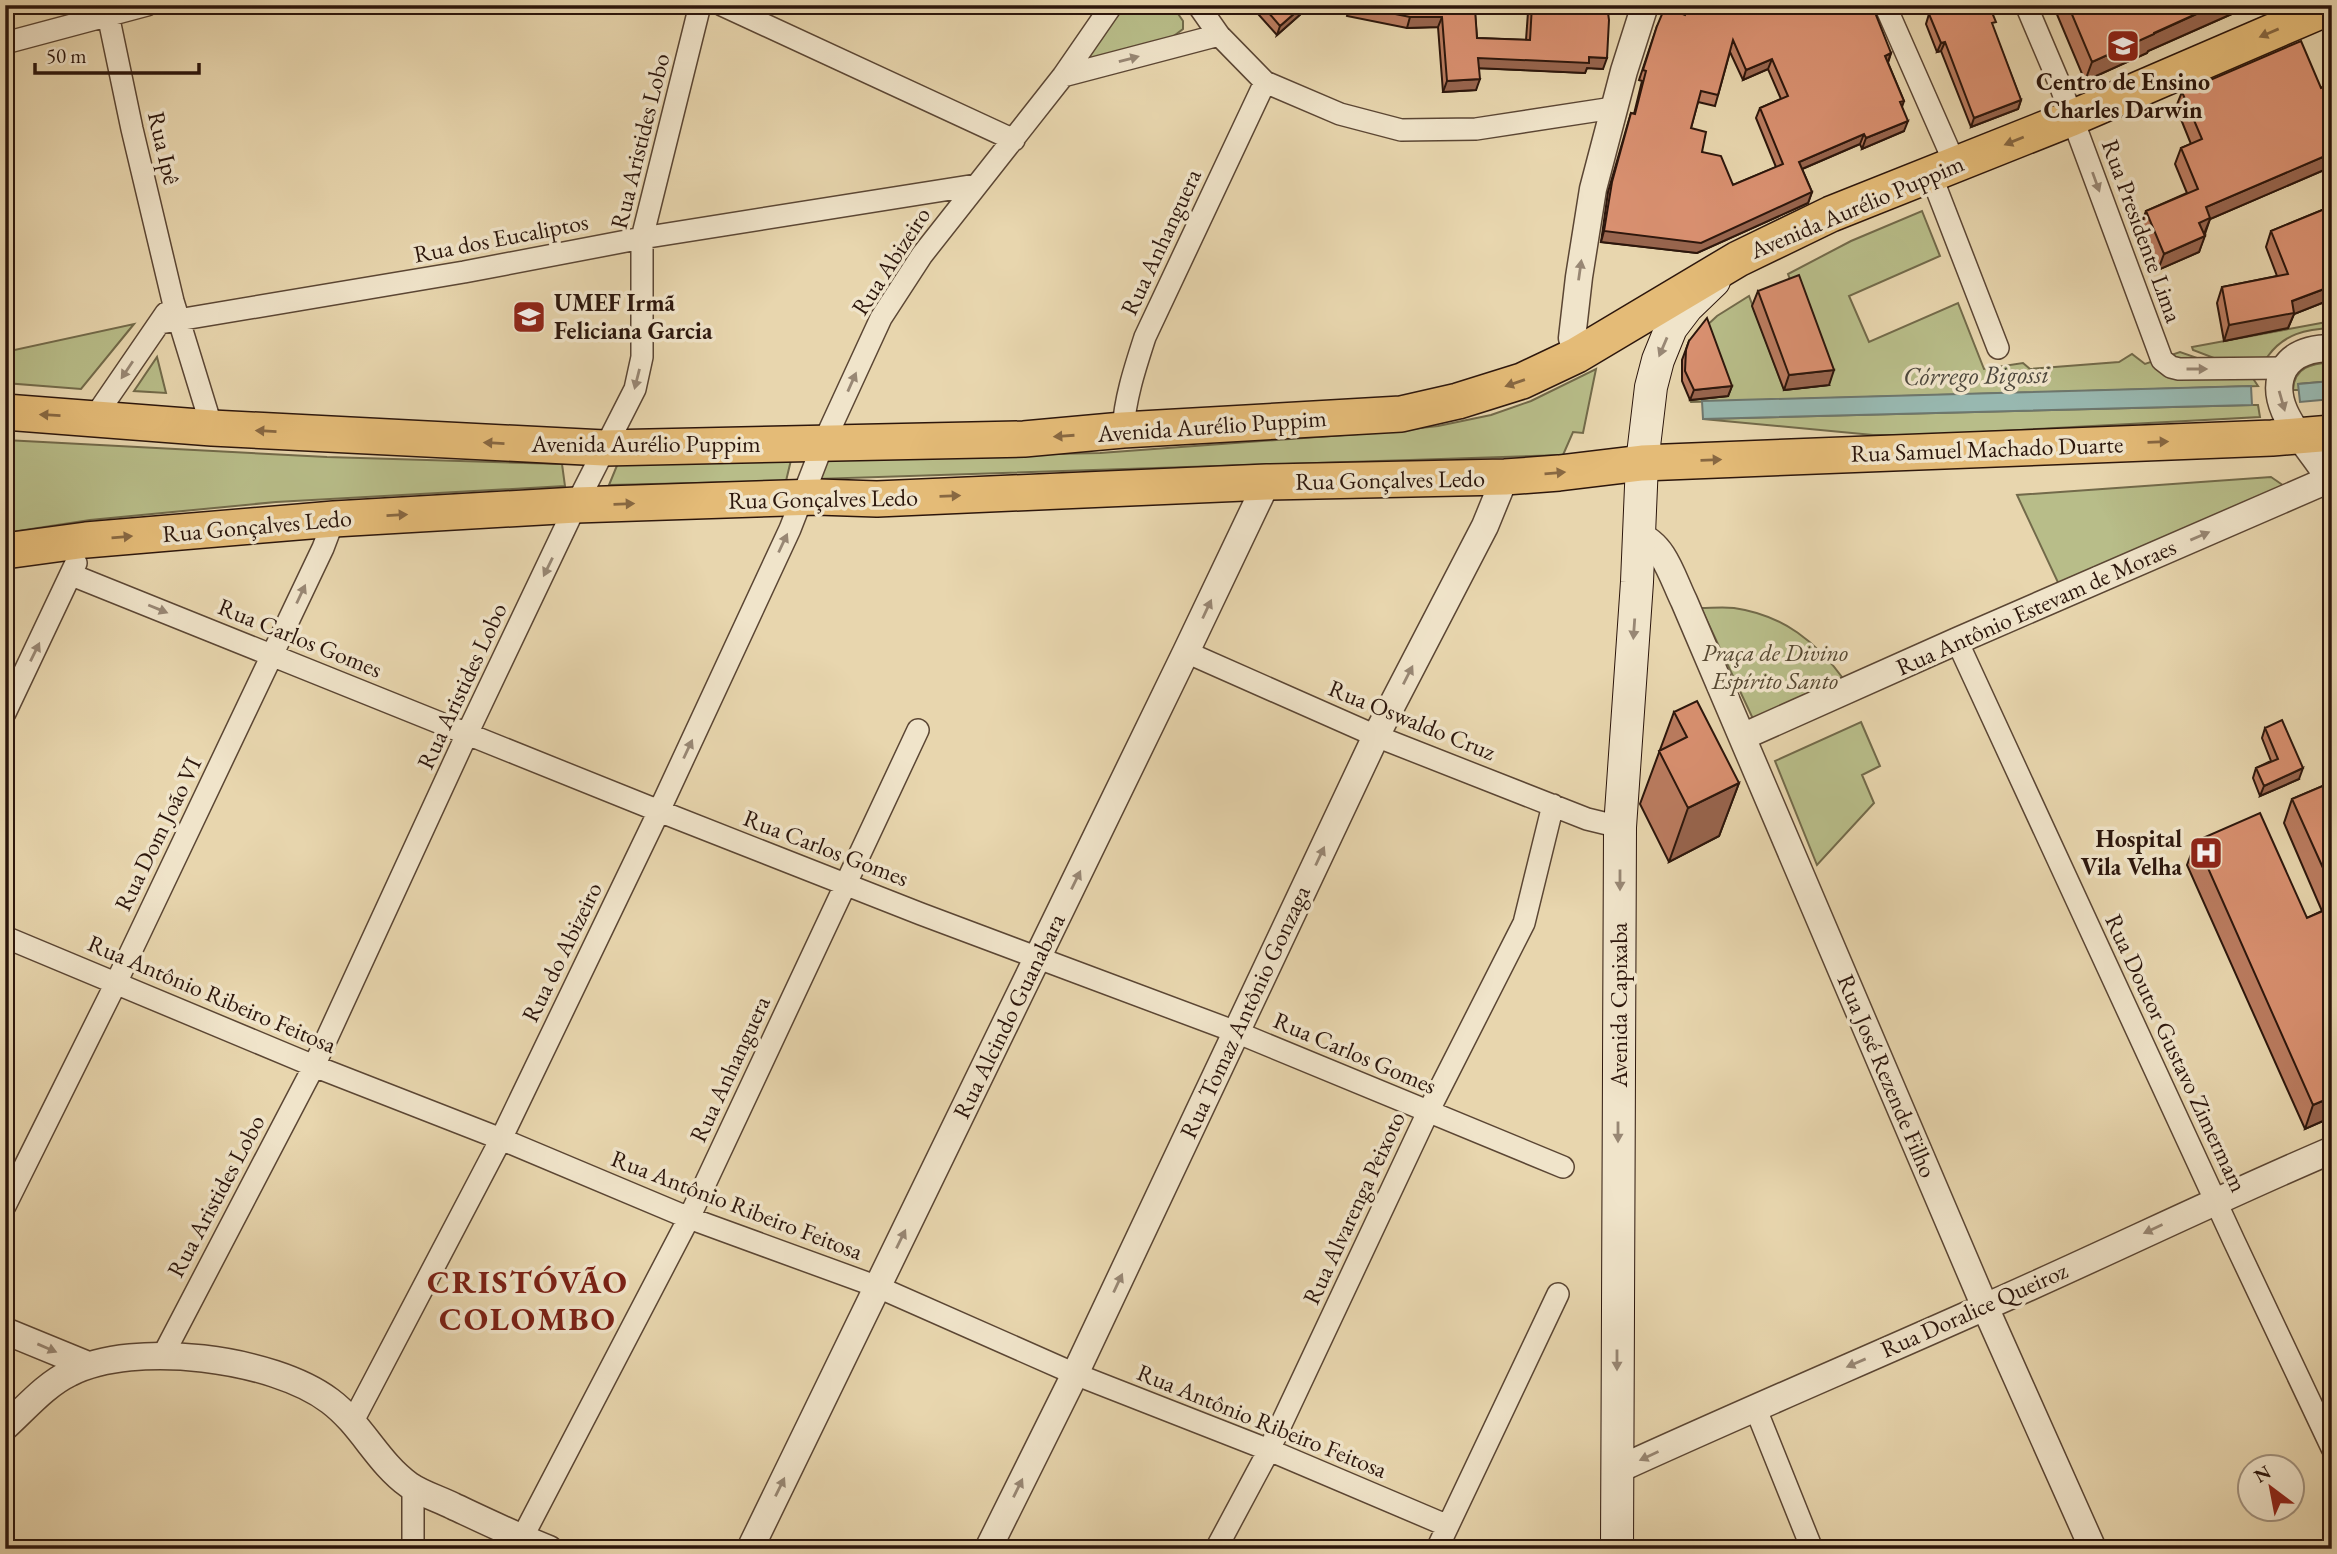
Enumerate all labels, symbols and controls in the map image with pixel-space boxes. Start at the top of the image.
school or university icon: Centro de Ensino Charles Darwin [2104,27,2142,65]
one-way arrow [2259,27,2279,39]
scale bar [35,32,200,76]
text: 50 m [46,42,87,69]
street label: Rua Aristides Lobo [603,50,676,232]
one-way arrow [1119,53,1140,63]
place label: Centro de Ensino Charles Darwin [2036,66,2210,125]
street label: Rua Ipê [141,108,188,187]
one-way arrow [2004,135,2025,146]
street label: Rua Presidente Lima [2095,135,2190,327]
street label: Avenida Aurélio Puppim [1744,147,1969,266]
street label: Rua Anhanguera [1113,163,1208,320]
one-way arrow [2090,171,2101,192]
street label: Rua Abizeiro [844,201,937,321]
street label: Rua dos Eucaliptos [411,205,591,270]
one-way arrow [1575,259,1586,281]
place label: UMEF Irmã Feliciana Garcia [554,287,713,346]
school or university icon: UMEF Irmã Feliciana Garcia [510,298,548,336]
one-way arrow [1657,337,1669,357]
water label: Córrego Bigossi [1903,357,2051,393]
one-way arrow [120,361,134,379]
one-way arrow [2186,363,2208,375]
one-way arrow [631,368,642,390]
one-way arrow [846,372,858,392]
one-way arrow [1504,378,1525,389]
one-way arrow [2278,391,2288,412]
street label: Avenida Aurélio Puppim [1095,402,1328,449]
one-way arrow [39,409,61,420]
one-way arrow [255,425,277,436]
street label: Avenida Aurélio Puppim [530,428,761,459]
street label: Rua Samuel Machado Duarte [1850,428,2124,469]
one-way arrow [1053,431,1075,442]
one-way arrow [482,437,504,448]
one-way arrow [2147,437,2169,448]
one-way arrow [1700,455,1722,466]
street label: Rua Gonçalves Ledo [1295,462,1485,497]
one-way arrow [1545,467,1567,478]
street label: Rua Gonçalves Ledo [728,481,918,516]
one-way arrow [939,490,961,501]
one-way arrow [614,499,636,510]
street label: Rua Gonçalves Ledo [161,502,353,549]
one-way arrow [386,509,408,520]
one-way arrow [2189,530,2210,541]
one-way arrow [111,531,133,542]
street label: Rua Antônio Estevam de Moraes [1891,531,2181,682]
one-way arrow [777,533,789,553]
one-way arrow [542,557,554,577]
one-way arrow [296,584,307,604]
street label: Rua Carlos Gomes [214,591,387,685]
street label: Rua Aristides Lobo [409,598,514,774]
one-way arrow [1202,599,1213,620]
one-way arrow [147,604,168,615]
one-way arrow [1628,618,1639,640]
park label: Praça de Divino Espírito Santo [1702,637,1848,696]
one-way arrow [29,642,40,662]
one-way arrow [1402,665,1413,685]
street label: Rua Oswaldo Cruz [1324,672,1500,767]
one-way arrow [682,739,694,759]
street label: Rua Dom João VI [107,752,208,916]
street label: Rua Carlos Gomes [739,802,913,893]
place label: Hospital Vila Velha [2081,823,2182,882]
hospital icon: Hospital Vila Velha [2187,834,2225,872]
one-way arrow [1314,846,1325,866]
one-way arrow [1070,870,1081,890]
one-way arrow [1614,870,1626,892]
street label: Rua do Abizeiro [514,877,609,1027]
street label: Rua Tomaz Antônio Gonzaga [1172,880,1317,1143]
street label: Rua Alcindo Guanabara [945,908,1072,1124]
street label: Rua Doutor Gustavo Zimermam [2098,909,2255,1197]
street label: Avenida Capixaba [1603,922,1634,1089]
street label: Rua Antônio Ribeiro Feitosa [83,927,341,1060]
street label: Rua José Rezende Filho [1831,969,1944,1182]
street label: Rua Anhanguera [682,990,777,1147]
street label: Rua Carlos Gomes [1269,1004,1441,1101]
street label: Rua Alvarenga Peixoto [1295,1106,1412,1309]
street label: Rua Aristides Lobo [160,1109,272,1283]
one-way arrow [1613,1122,1624,1144]
street label: Rua Antônio Ribeiro Feitosa [607,1142,868,1267]
one-way arrow [2143,1223,2163,1235]
one-way arrow [896,1229,907,1249]
street label: Rua Doralice Queiroz [1875,1254,2072,1365]
district label: CRISTÓVÃO COLOMBO [427,1261,629,1340]
one-way arrow [1112,1273,1123,1293]
one-way arrow [36,1343,57,1354]
one-way arrow [1612,1349,1623,1371]
street label: Rua Antônio Ribeiro Feitosa [1133,1356,1392,1485]
one-way arrow [1846,1358,1867,1369]
one-way arrow [1639,1450,1659,1462]
north arrow [2236,1452,2306,1522]
text: N [2249,1459,2276,1489]
one-way arrow [774,1477,785,1497]
one-way arrow [1013,1478,1024,1498]

